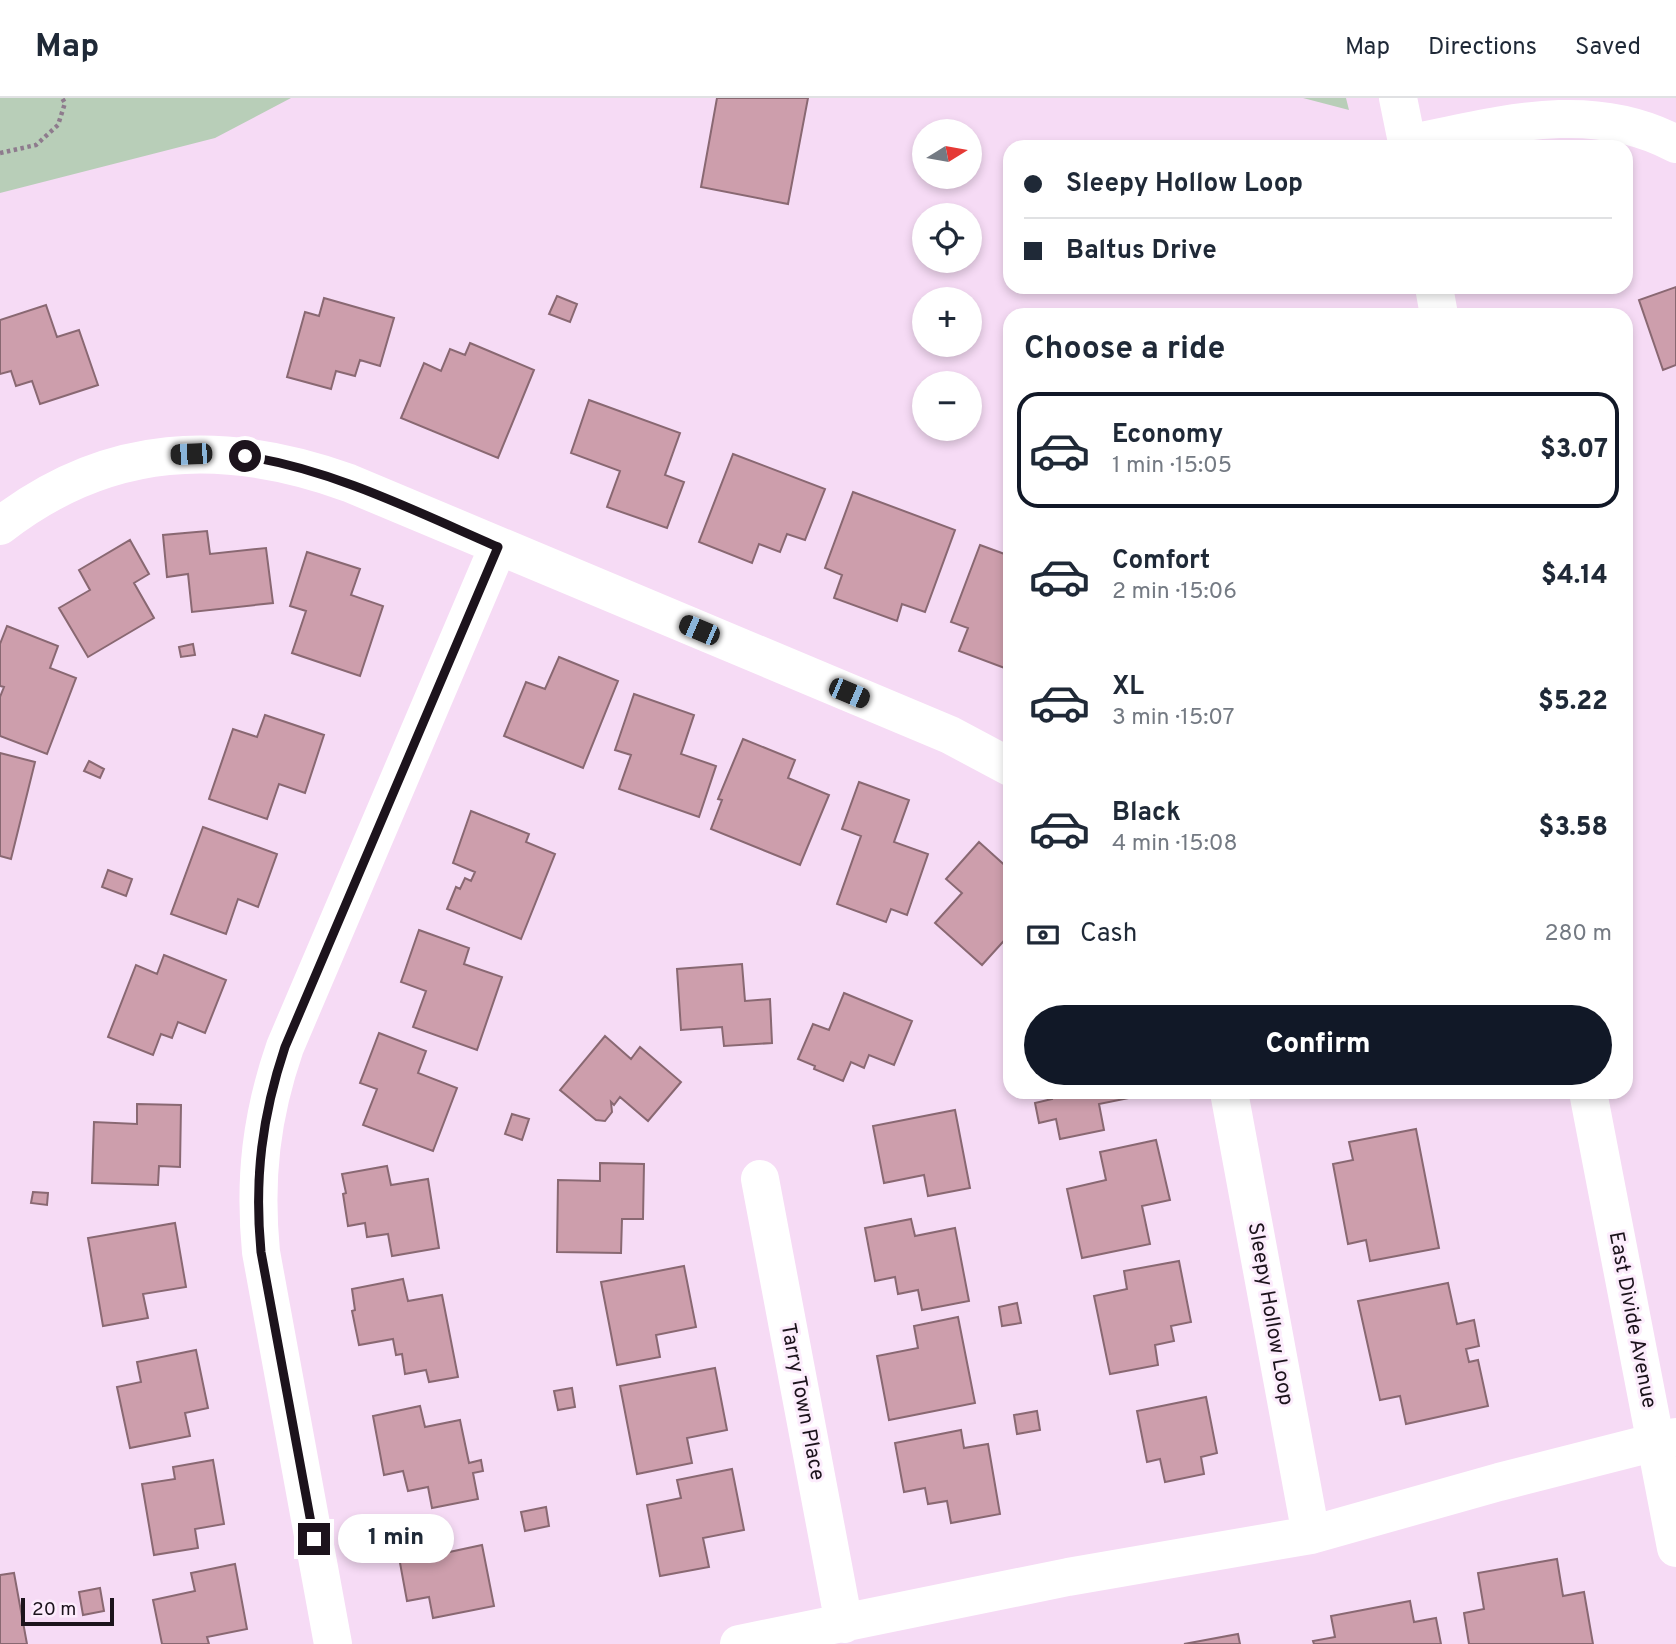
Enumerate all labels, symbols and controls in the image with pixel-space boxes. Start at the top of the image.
text: Map [35,27,99,69]
text: Map [1345,33,1390,63]
text: Directions [1428,33,1537,63]
text: Saved [1575,33,1641,63]
north arrow [912,119,982,189]
map controls [912,119,982,441]
text: Sleepy Hollow Loop [1066,168,1303,201]
button: locate [912,203,982,273]
text: Baltus Drive [1066,235,1217,268]
button: + [912,287,982,357]
text: Choose a ride [1024,330,1225,370]
button: − [912,371,982,441]
icon: car [1028,419,1091,482]
text: Economy [1112,419,1223,452]
text: $3.07 [1540,434,1608,467]
route start [229,440,261,472]
car [170,443,213,465]
text: 1 min · 15:05 [1112,452,1232,481]
icon: car [1028,545,1091,608]
text: Comfort [1112,545,1210,578]
text: $4.14 [1541,560,1608,593]
text: 2 min · 15:06 [1112,578,1237,607]
car [676,612,723,648]
icon: car [1028,671,1091,734]
text: XL [1112,671,1144,704]
car [826,675,873,711]
text: $5.22 [1538,686,1608,719]
text: 3 min · 15:07 [1112,704,1234,733]
icon: car [1028,797,1091,860]
text: Black [1112,797,1181,830]
text: $3.58 [1539,812,1608,845]
text: 4 min · 15:08 [1112,830,1238,859]
icon: cash [1024,916,1062,954]
text: Cash [1080,918,1137,951]
text: 280 m [1544,920,1612,949]
button: Confirm [1024,1005,1612,1085]
street label: Sleepy Hollow Loop [1241,1220,1299,1408]
street label: East Divide Avenue [1602,1229,1662,1411]
street label: Tarry Town Place [774,1321,830,1483]
callout: 1 min [338,1514,454,1564]
route end [298,1523,330,1555]
text: 1 min [368,1524,424,1553]
scale bar [21,1595,114,1627]
text: 20 m [32,1598,76,1622]

